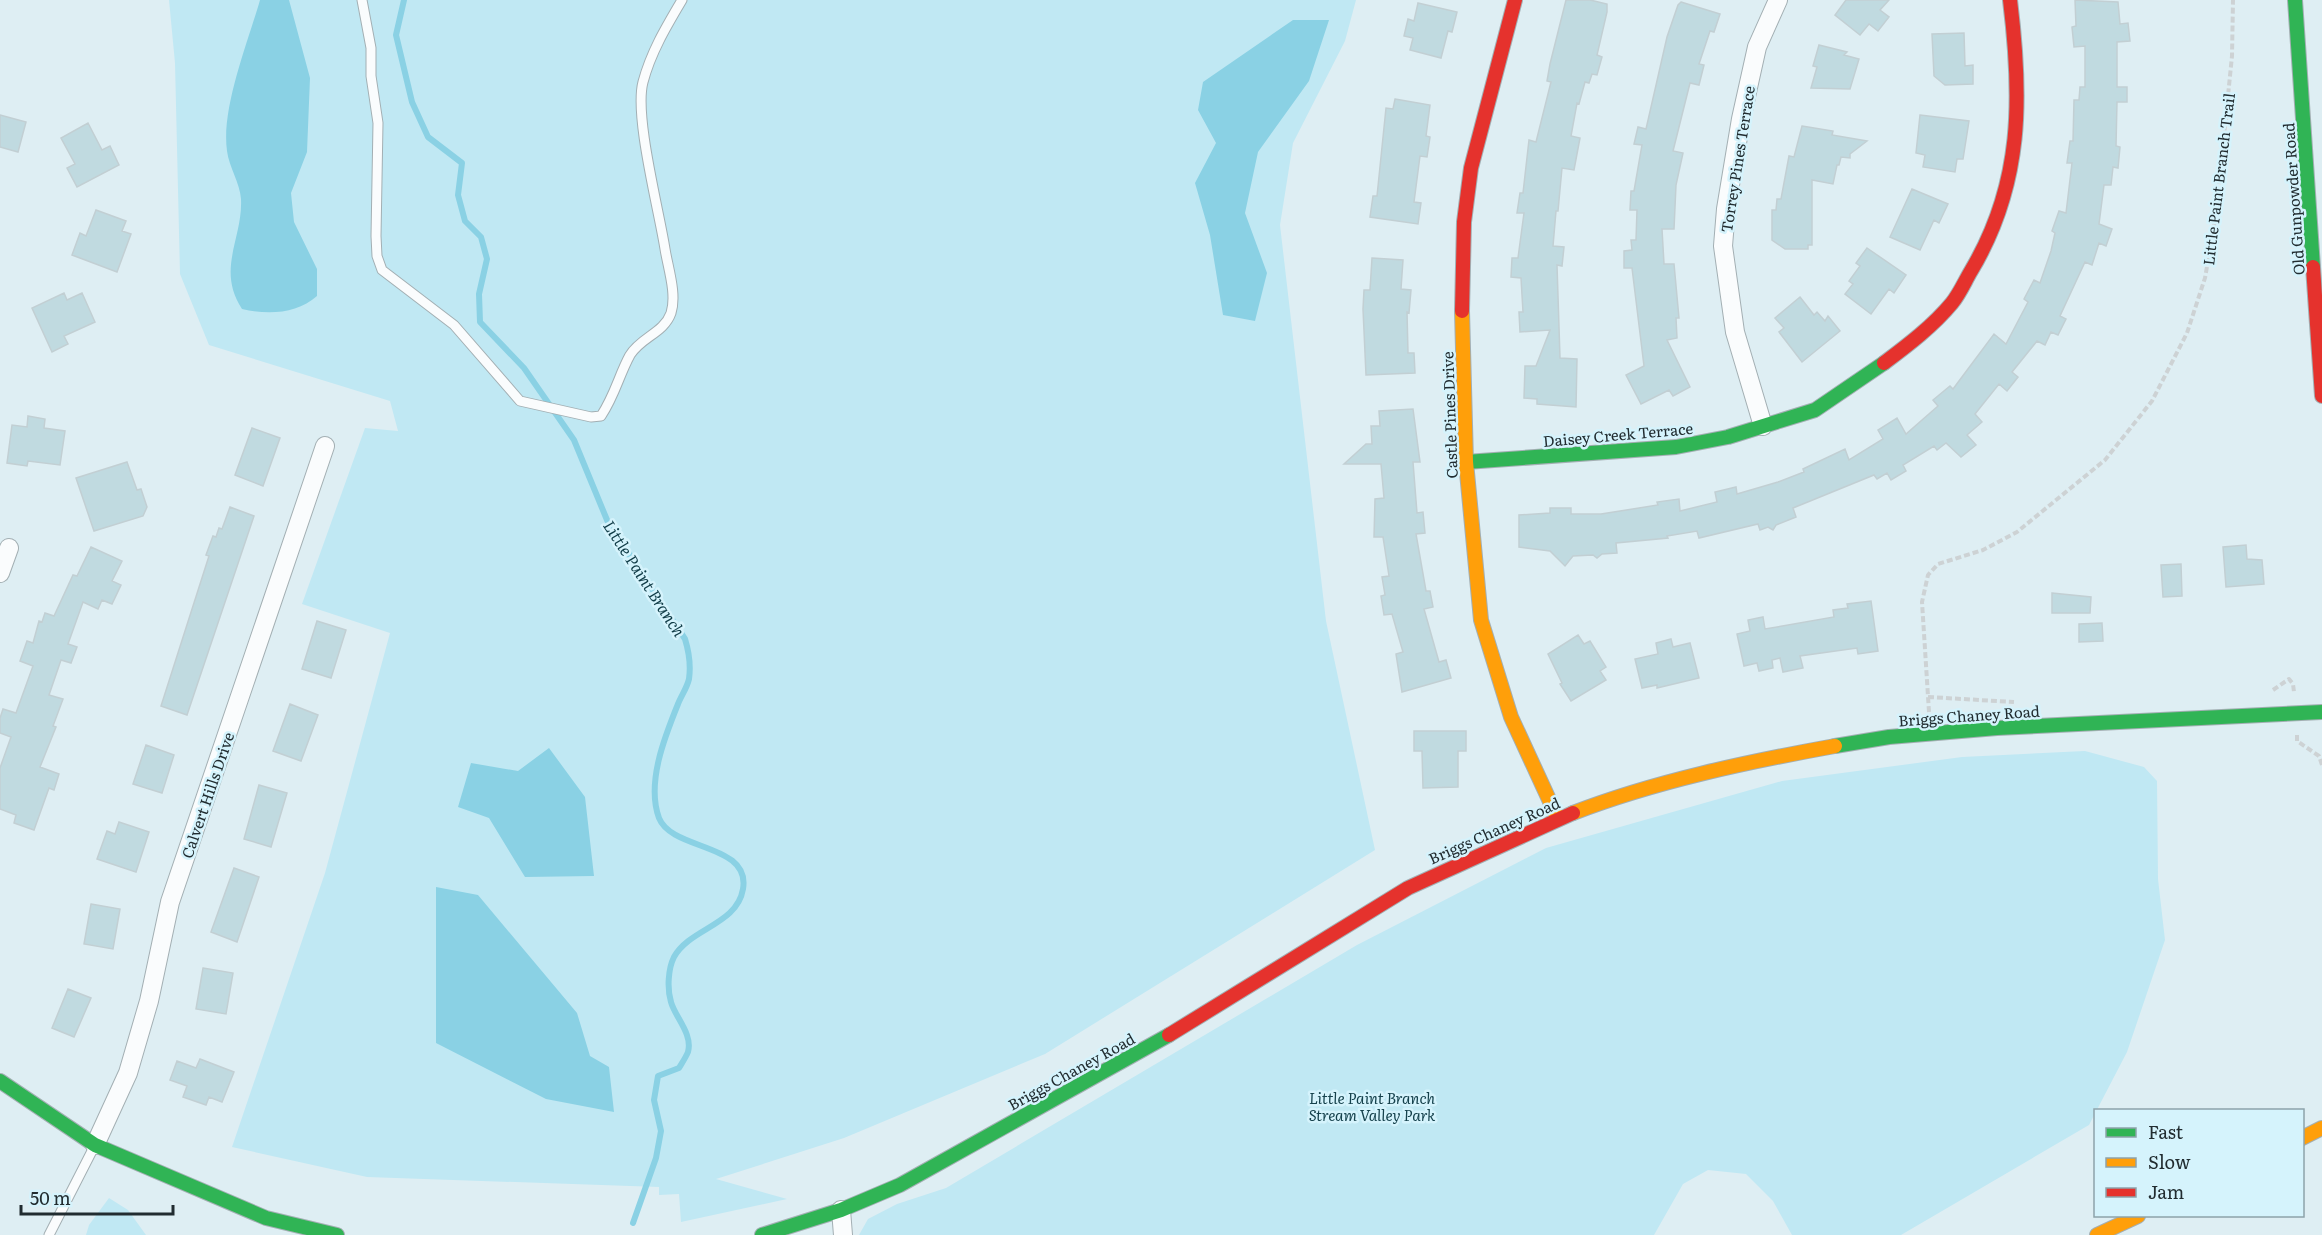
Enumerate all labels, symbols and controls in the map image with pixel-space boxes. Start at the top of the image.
street label: Torrey Pines Terrace [1714,84,1760,234]
street label: Little Paint Branch Trail [2196,91,2240,267]
street label: Old Gunpowder Road [2276,122,2310,276]
street label: Castle Pines Drive [1435,351,1463,479]
street label: Daisey Creek Terrace [1542,416,1694,452]
water label: Little Paint Branch [598,515,692,641]
street label: Briggs Chaney Road [1897,699,2041,731]
street label: Calvert Hills Drive [175,729,239,861]
street label: Briggs Chaney Road [1425,791,1563,869]
street label: Briggs Chaney Road [1003,1027,1139,1115]
park label: Little Paint Branch Stream Valley Park [1309,1086,1436,1126]
legend [2094,1109,2304,1217]
text: Fast [2148,1118,2184,1145]
text: Slow [2148,1148,2191,1175]
scale bar [21,1178,172,1216]
text: Jam [2148,1178,2184,1205]
text: 50 m [30,1184,71,1211]

